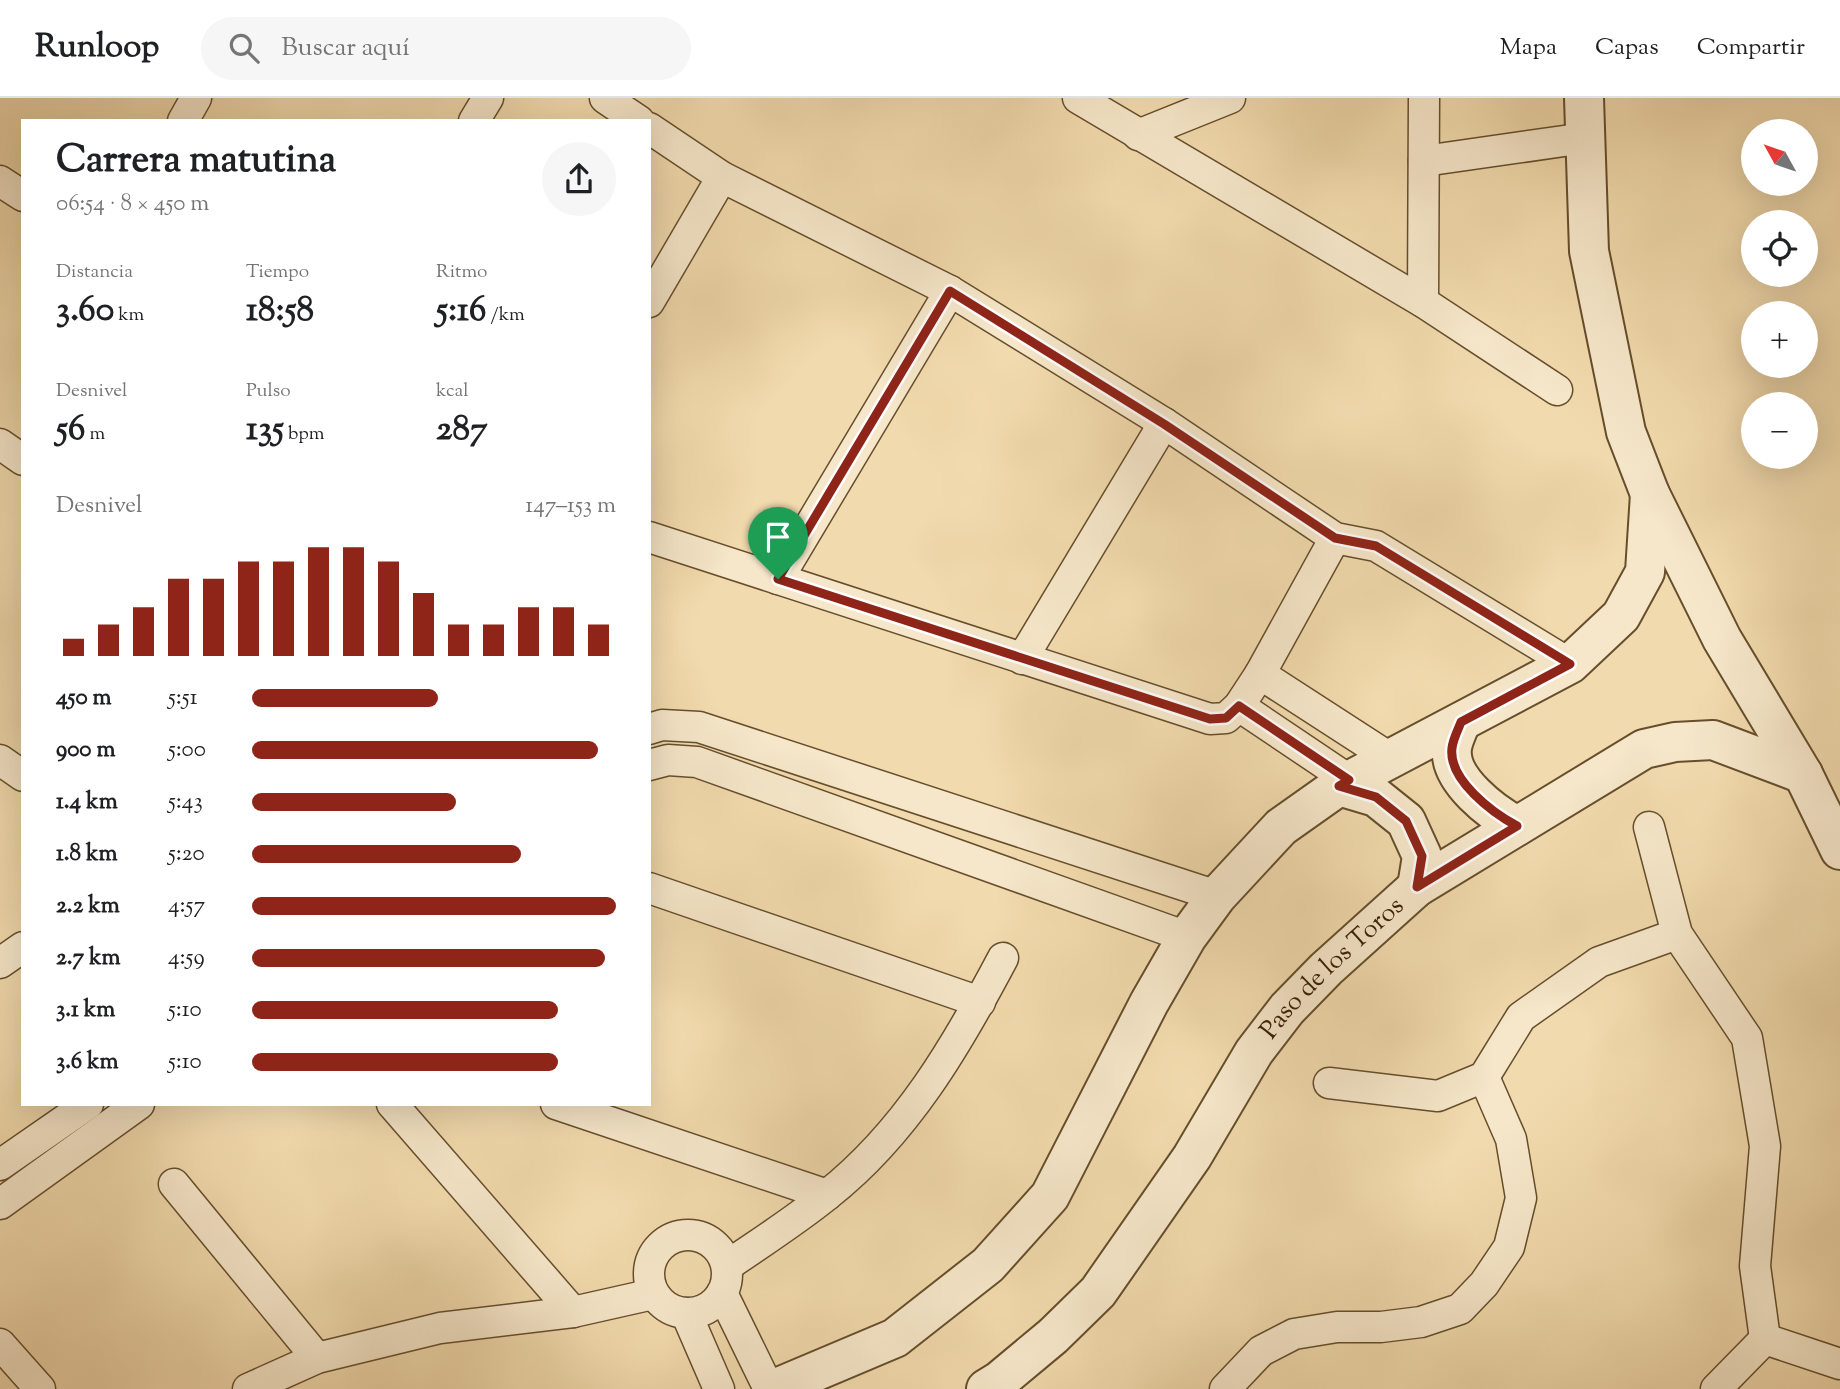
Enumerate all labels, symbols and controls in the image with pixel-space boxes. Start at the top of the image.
search box [201,17,691,80]
text: Runloop [35,24,159,72]
icon: search [225,29,263,67]
text: Buscar aquí [281,30,410,67]
text: Mapa [1500,31,1557,65]
text: Capas [1595,31,1659,65]
text: Compartir [1697,31,1805,65]
north arrow [1741,119,1818,196]
map controls [1741,119,1818,469]
text: Carrera matutina [56,135,336,189]
button: share [542,142,616,216]
text: 06:54 · 8 × 450 m [56,188,209,221]
button: locate [1741,210,1818,287]
text: Distancia [56,259,133,286]
text: Tiempo [246,259,309,286]
text: Ritmo [436,259,487,286]
text: 3.60 [56,286,114,337]
text: 18:58 [246,286,314,337]
text: 5:16 [436,286,486,337]
button: + [1741,301,1818,378]
text: km [114,302,144,329]
text: /km [486,302,525,329]
text: Desnivel [56,378,127,405]
text: Pulso [246,378,291,405]
text: kcal [436,378,469,405]
button: − [1741,392,1818,469]
text: 56 [56,405,85,456]
text: 135 [246,405,284,456]
text: 287 [436,405,487,456]
text: m [85,421,105,448]
text: bpm [284,421,325,448]
text: Desnivel [56,490,142,523]
text: 147–153 m [525,490,616,523]
pin [748,507,808,579]
icon: arrive [759,518,797,556]
text: 450 m [56,682,112,715]
text: 5:51 [168,682,198,715]
text: 900 m [56,734,115,767]
text: 5:00 [168,734,206,767]
text: 1.4 km [56,786,118,819]
text: 5:43 [168,786,203,819]
text: 1.8 km [56,838,118,871]
text: 5:20 [168,838,205,871]
street label: Paso de los Toros [1252,888,1413,1047]
text: 2.2 km [56,890,120,923]
text: 4:57 [168,890,205,923]
text: 2.7 km [56,942,121,975]
text: 4:59 [168,942,205,975]
text: 3.1 km [56,994,115,1027]
text: 5:10 [168,994,202,1027]
text: 3.6 km [56,1046,119,1079]
text: 5:10 [168,1046,202,1079]

